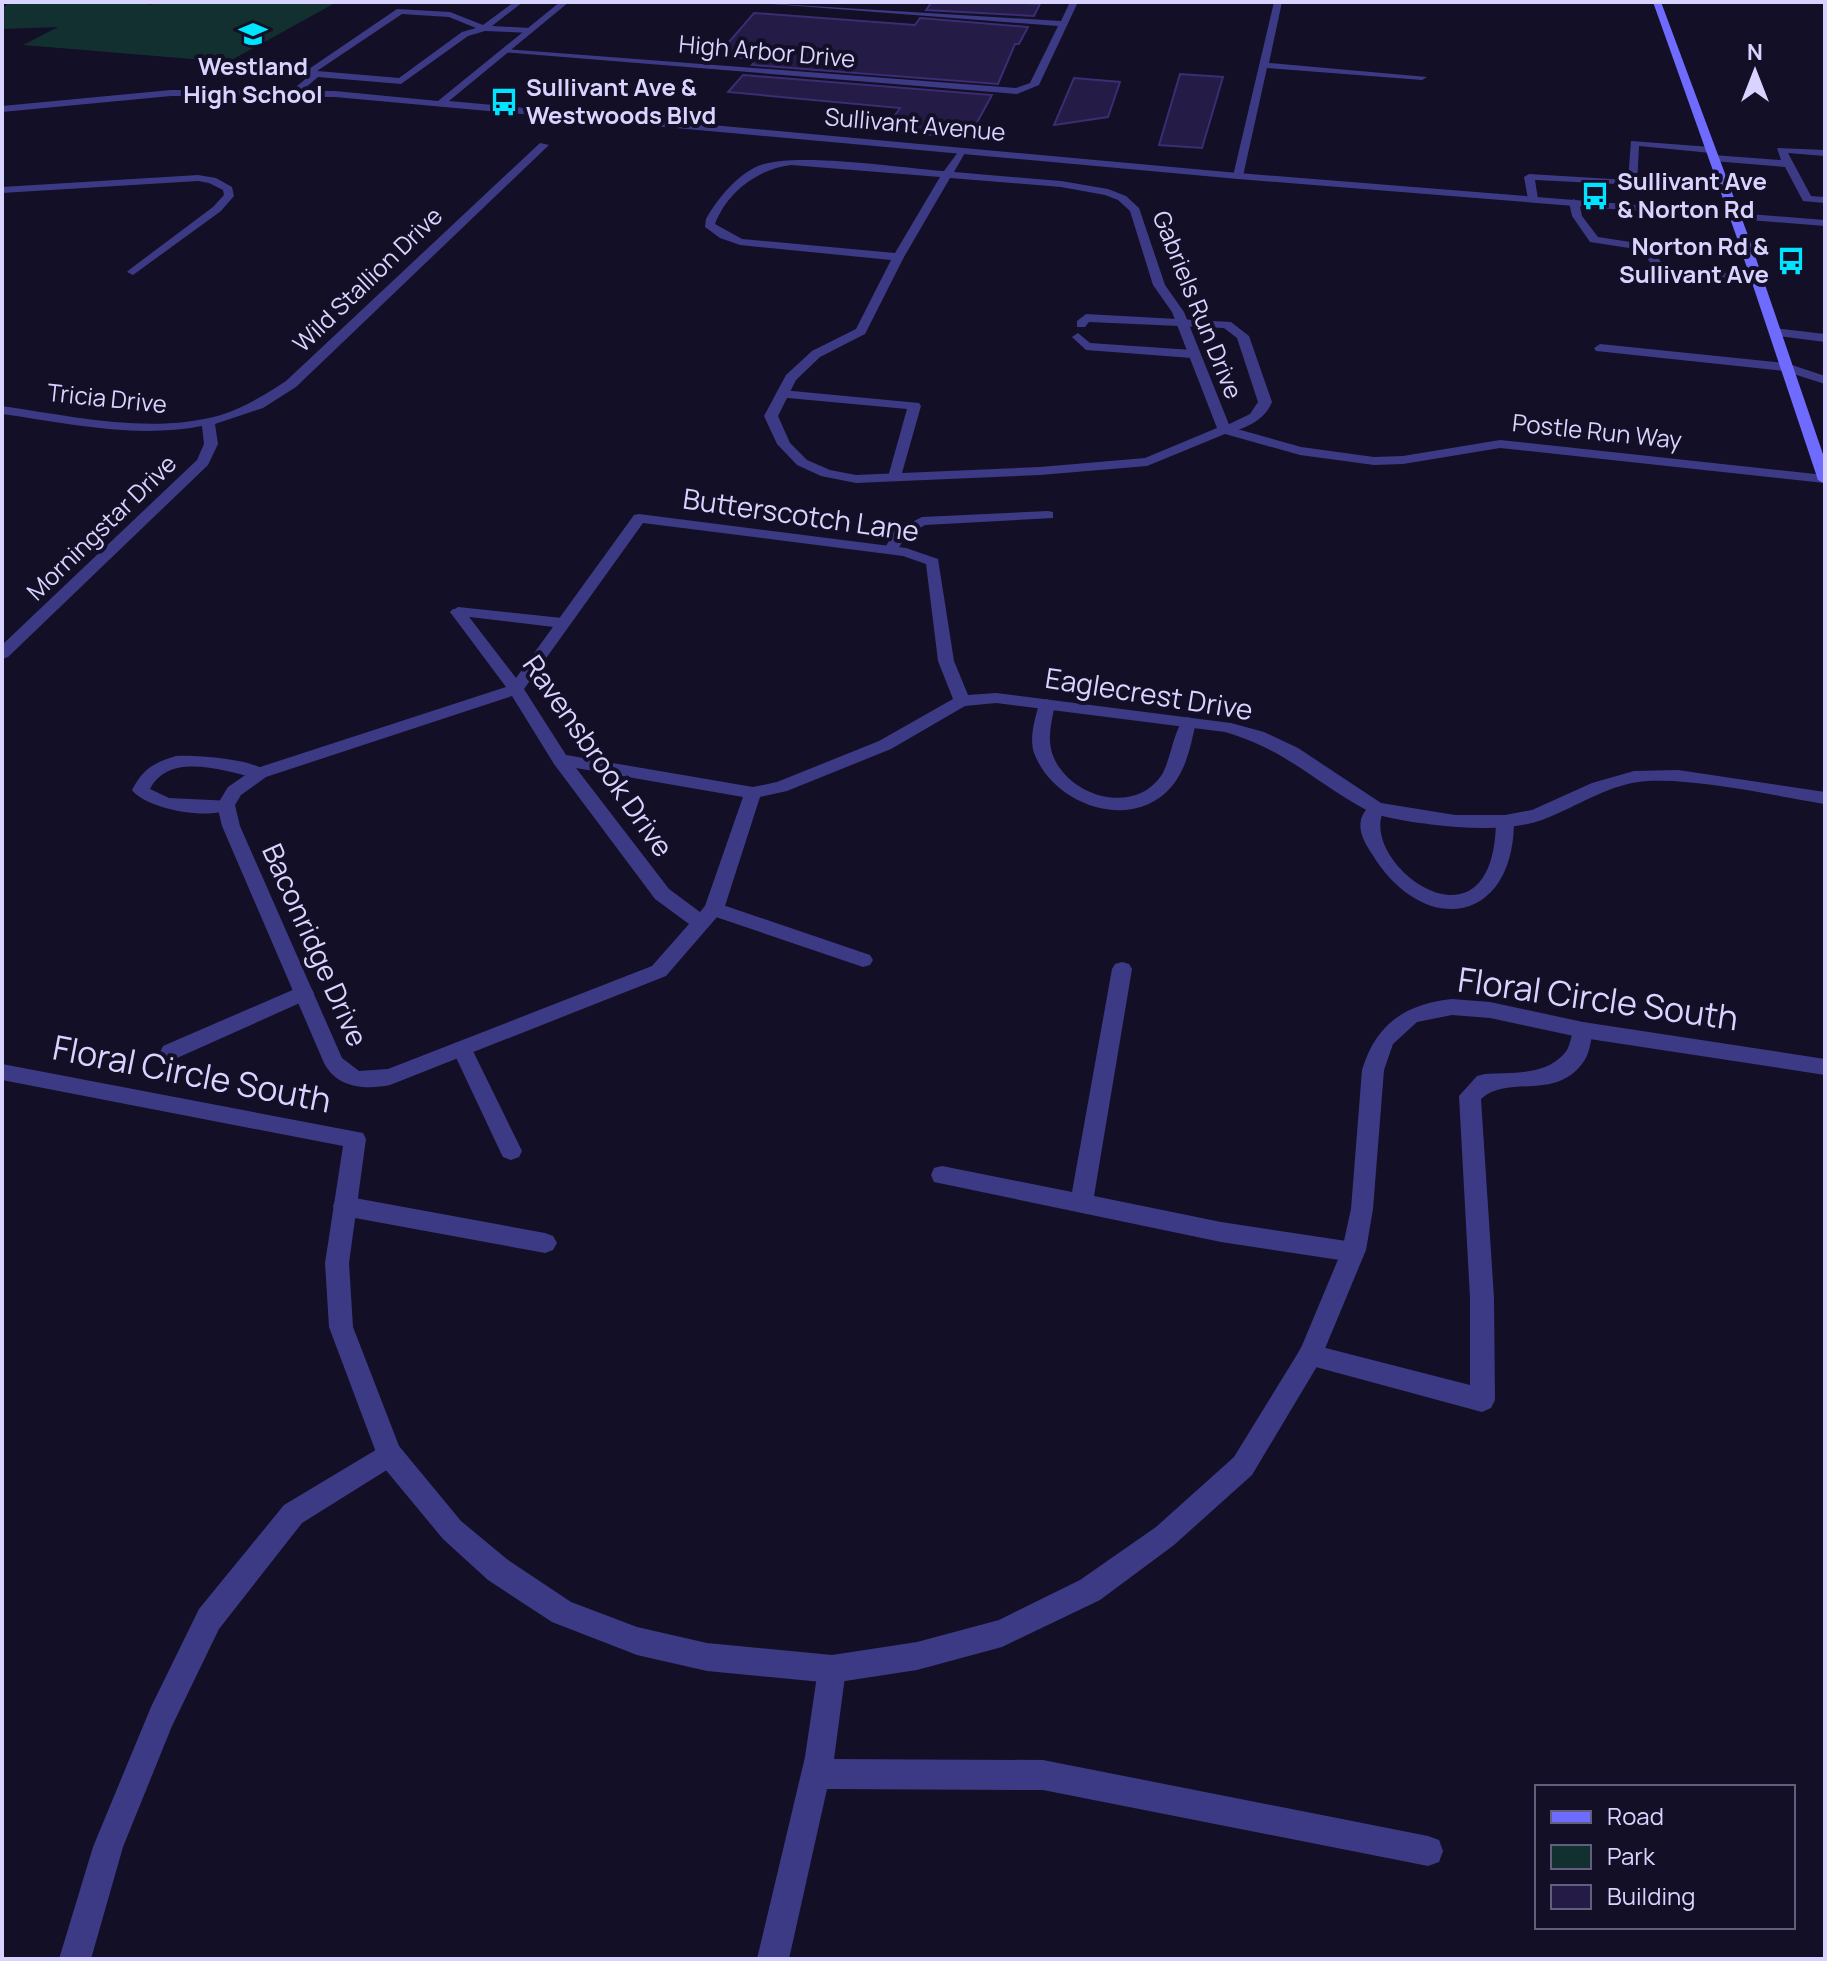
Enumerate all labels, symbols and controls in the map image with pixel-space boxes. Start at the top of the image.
school or university icon: Westland High School [238,19,268,49]
street label: High Arbor Drive [677,26,857,75]
north arrow [1715,32,1795,112]
text: N [1747,37,1763,67]
place label: Westland High School [183,49,323,110]
place label: Sullivant Ave & Westwoods Blvd [526,70,716,131]
bus stop icon: Sullivant Ave & Westwoods Blvd [489,87,519,117]
street label: Sullivant Avenue [823,99,1007,148]
place label: Sullivant Ave & Norton Rd [1617,164,1767,225]
bus stop icon: Sullivant Ave & Norton Rd [1580,181,1610,211]
street label: Wild Stallion Drive [285,199,449,359]
street label: Gabriels Run Drive [1146,205,1251,403]
place label: Norton Rd & Sullivant Ave [1619,229,1769,290]
bus stop icon: Norton Rd & Sullivant Ave [1776,246,1806,276]
street label: Tricia Drive [46,375,169,420]
street label: Postle Run Way [1511,405,1684,456]
street label: Morningstar Drive [19,447,183,607]
street label: Butterscotch Lane [681,479,922,549]
street label: Ravensbrook Drive [515,647,683,864]
street label: Eaglecrest Drive [1043,658,1256,728]
street label: Baconridge Drive [254,837,378,1052]
street label: Floral Circle South [1455,956,1741,1040]
street label: Floral Circle South [49,1023,335,1123]
legend [1535,1785,1795,1929]
text: Road [1607,1799,1664,1832]
text: Park [1607,1839,1656,1872]
text: Building [1607,1879,1695,1912]

